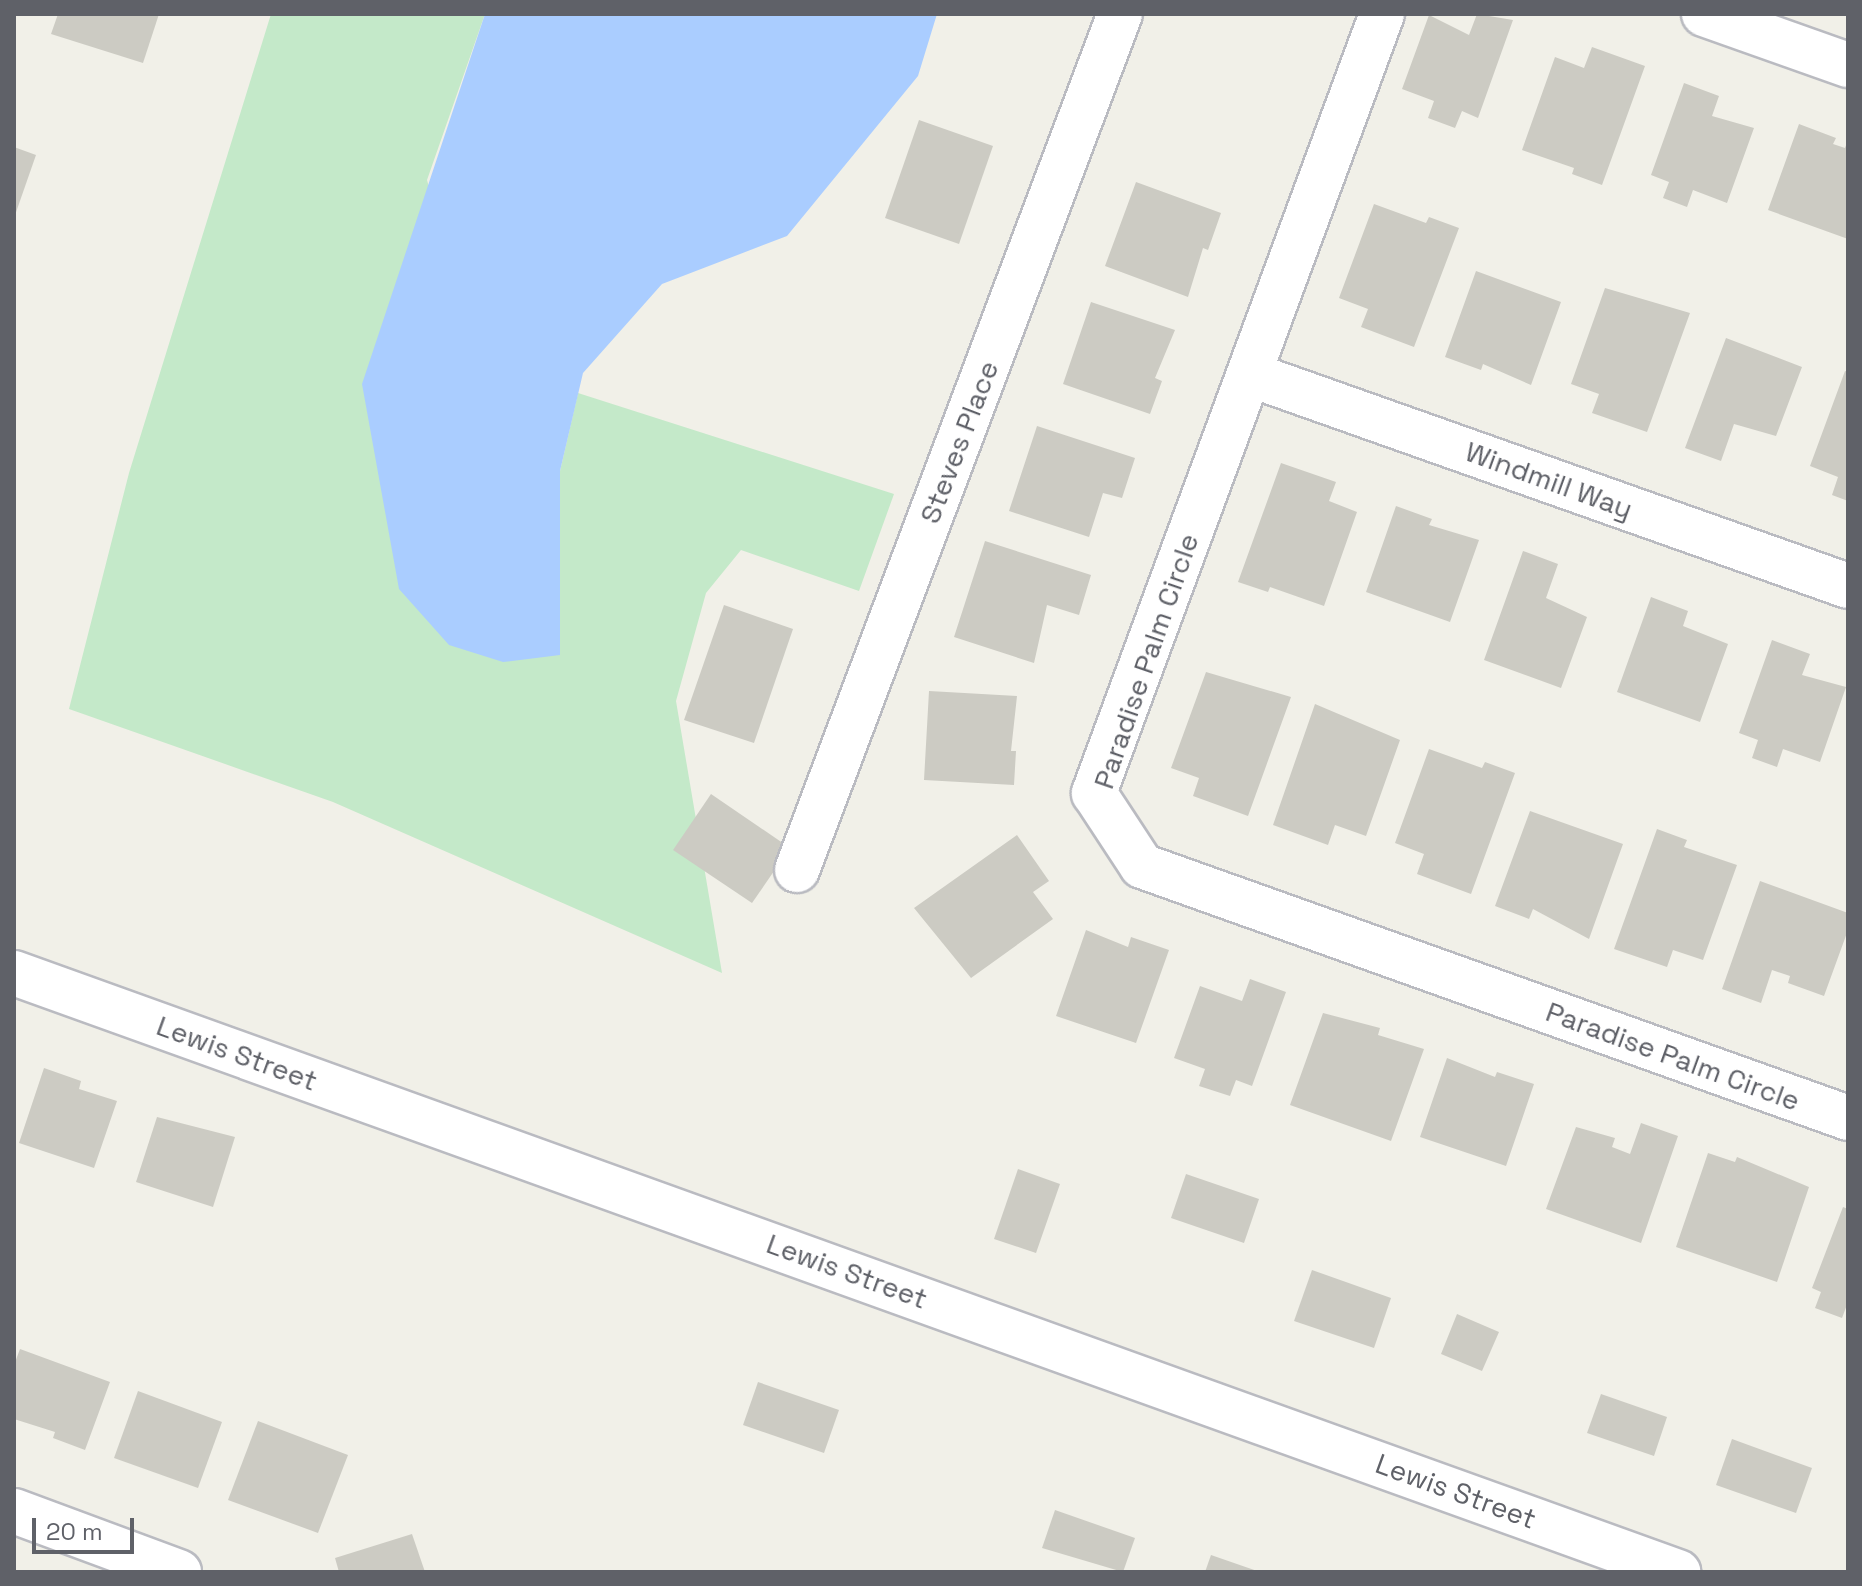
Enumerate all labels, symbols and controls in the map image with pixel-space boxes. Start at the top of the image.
street label: Steves Place [913,356,1005,528]
street label: Windmill Way [1461,434,1637,526]
street label: Paradise Palm Circle [1087,529,1205,793]
street label: Paradise Palm Circle [1542,994,1804,1118]
street label: Lewis Street [152,1008,322,1098]
street label: Lewis Street [762,1226,932,1316]
street label: Lewis Street [1371,1446,1541,1536]
scale bar [36,1502,138,1552]
text: 20 m [46,1516,103,1547]

